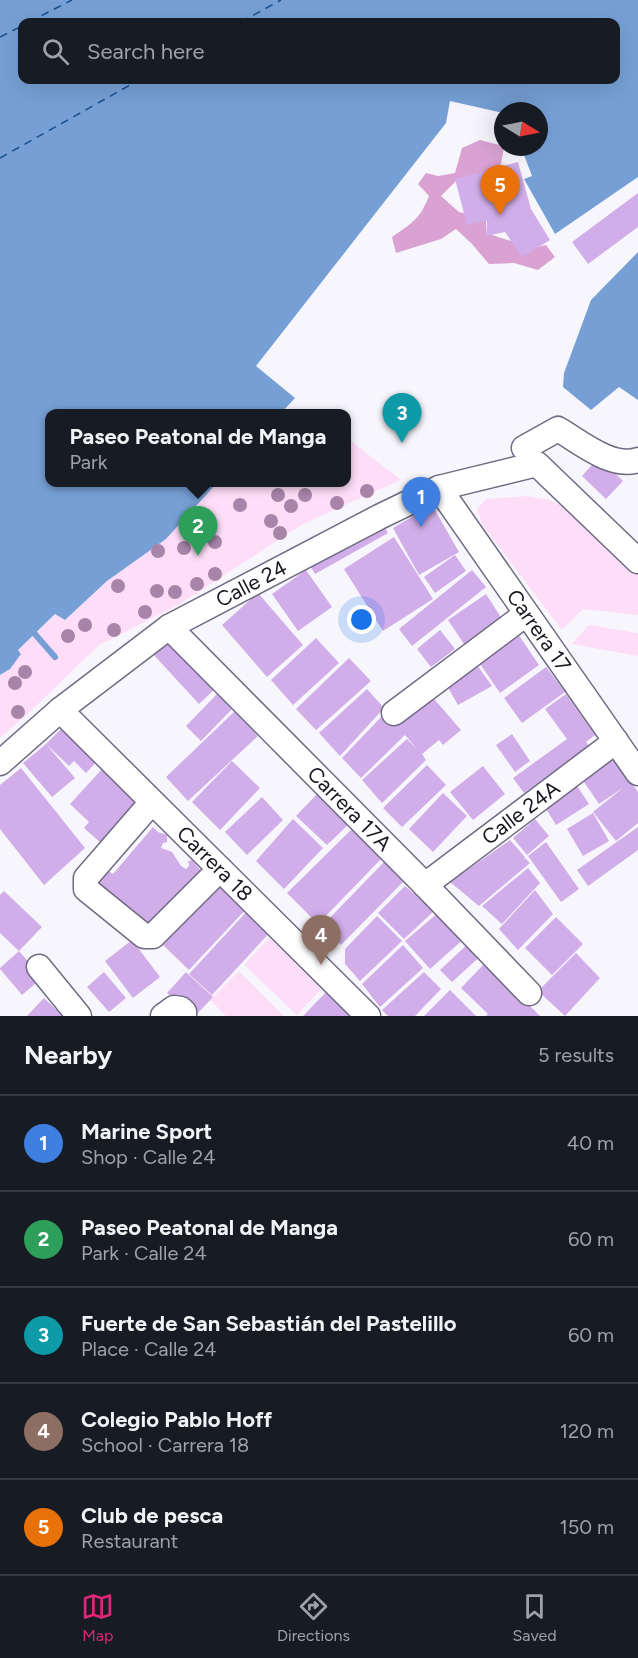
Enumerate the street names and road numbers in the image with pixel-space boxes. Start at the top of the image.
street label: Calle 24 [211,555,291,612]
street label: Carrera 17 [502,584,576,676]
street label: Carrera 17A [302,761,397,856]
street label: Calle 24A [477,775,564,850]
street label: Carrera 18 [172,821,258,906]

